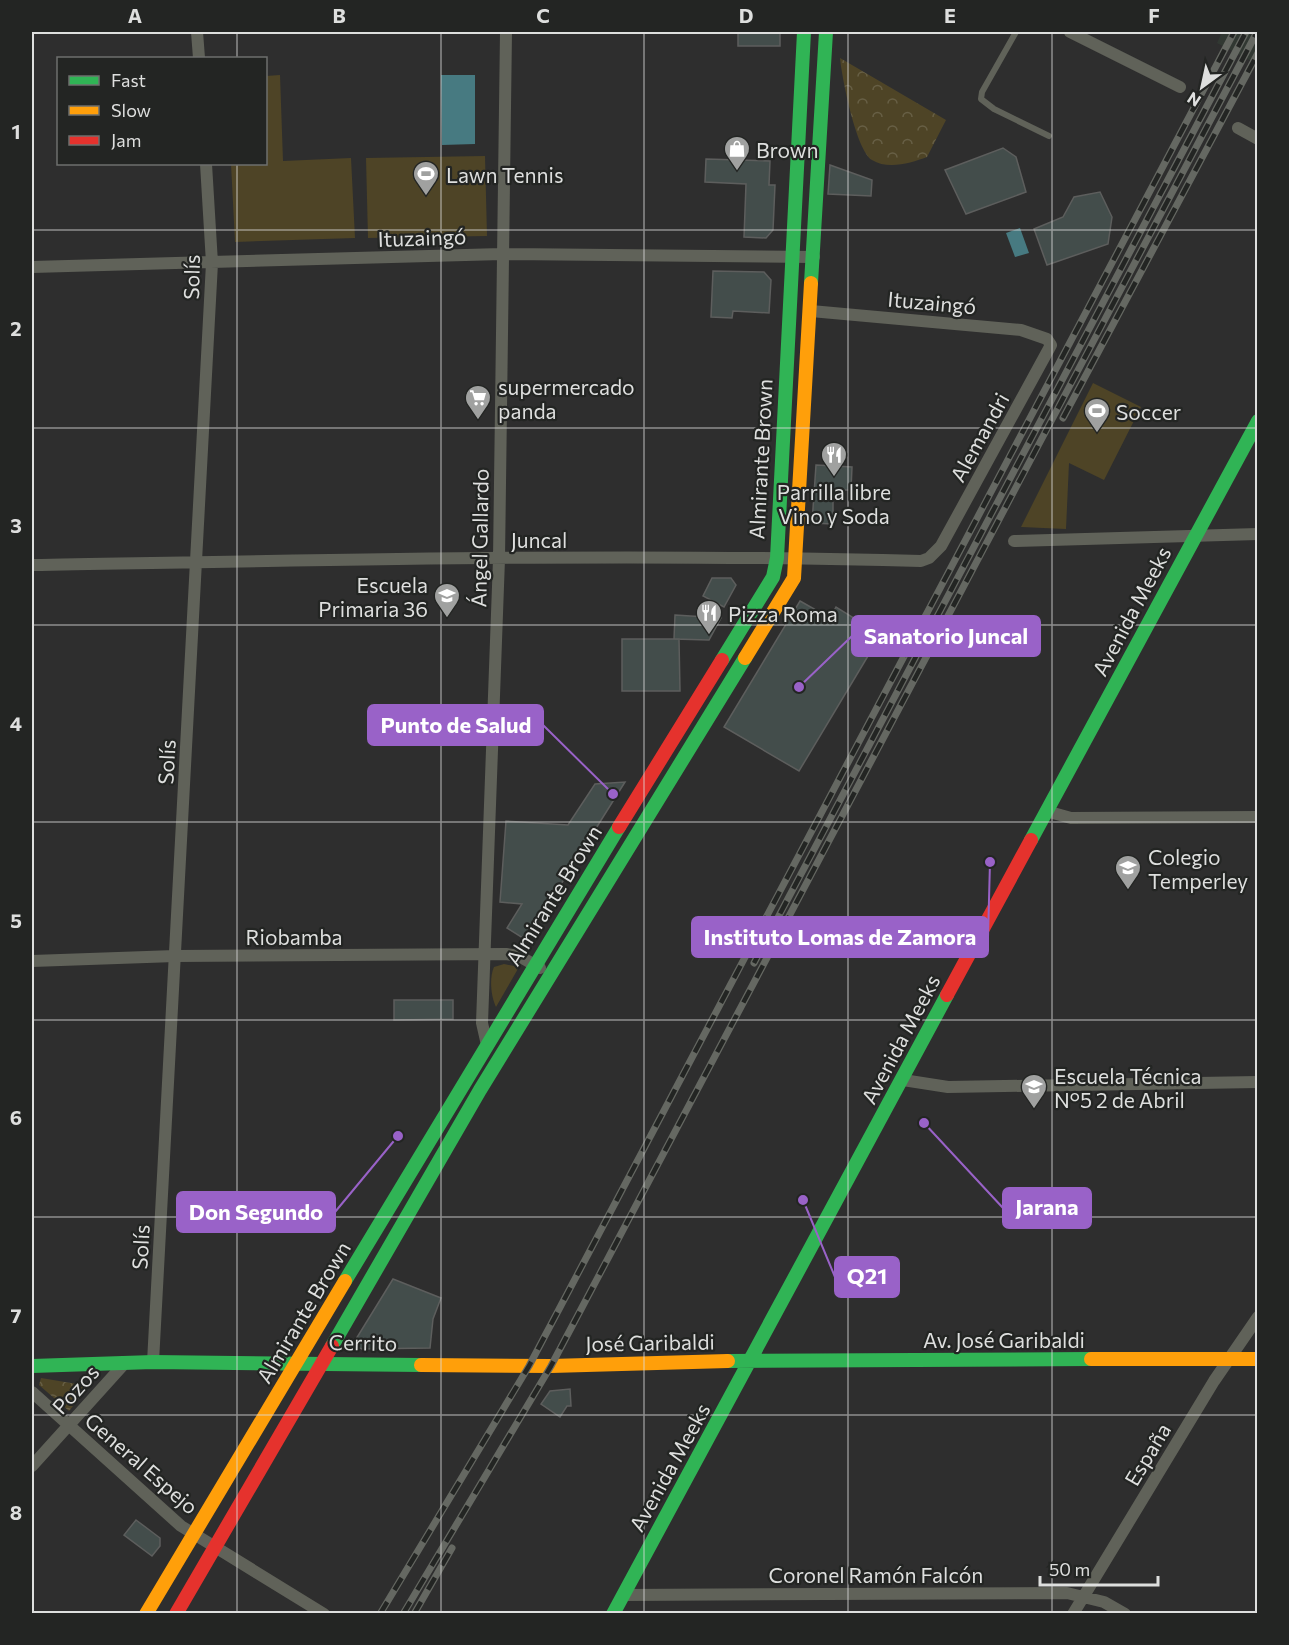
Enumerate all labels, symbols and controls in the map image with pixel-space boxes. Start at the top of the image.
text: A [128,3,142,27]
text: B [332,3,346,27]
text: C [536,3,550,27]
text: D [739,3,753,27]
text: E [944,3,956,27]
text: F [1148,3,1160,27]
legend [57,57,267,165]
north arrow [1172,57,1232,117]
text: Fast [111,69,146,91]
text: N [1183,89,1204,111]
text: Slow [111,99,151,121]
text: 1 [11,119,21,143]
text: Jam [111,129,141,151]
shop icon: Brown [722,134,752,172]
place label: Brown [756,137,819,162]
sports icon: Lawn Tennis [411,159,441,197]
place label: Lawn Tennis [446,162,564,187]
street label: Ituzaingó [377,223,467,251]
street label: Solís [178,254,204,300]
street label: Ituzaingó [887,286,977,318]
text: 2 [10,316,22,340]
place label: supermercado panda [498,374,635,423]
street label: Almirante Brown [743,378,777,540]
supermarket icon: supermercado panda [463,383,493,421]
street label: Alemandri [944,388,1014,486]
sports icon: Soccer [1082,396,1112,434]
place label: Soccer [1116,399,1181,424]
restaurant icon: Parrilla libre Vino y Soda [819,440,849,478]
street label: Ángel Gallardo [465,468,493,608]
place label: Parrilla libre Vino y Soda [777,479,891,528]
text: 3 [10,513,22,537]
street label: Juncal [511,527,567,552]
street label: Avenida Meeks [1086,542,1176,680]
place label: Escuela Primaria 36 [318,572,428,621]
school or university icon: Escuela Primaria 36 [432,581,462,619]
restaurant icon: Pizza Roma [694,598,724,636]
place label: Pizza Roma [728,601,838,626]
callout: Sanatorio Juncal [852,616,1040,656]
text: Sanatorio Juncal [864,622,1028,649]
callout: Punto de Salud [368,705,543,745]
text: 4 [10,711,22,735]
text: Punto de Salud [381,711,532,738]
street label: Solís [152,739,180,785]
street label: Almirante Brown [500,820,606,970]
place label: Colegio Temperley [1148,844,1248,893]
school or university icon: Colegio Temperley [1113,853,1143,891]
text: 5 [10,908,22,932]
callout: Instituto Lomas de Zamora [692,917,988,957]
text: Instituto Lomas de Zamora [704,923,976,950]
street label: Riobamba [245,924,343,949]
street label: Avenida Meeks [855,970,945,1108]
place label: Escuela Técnica N°5 2 de Abril [1054,1063,1202,1112]
school or university icon: Escuela Técnica N°5 2 de Abril [1019,1072,1049,1110]
text: 6 [10,1105,22,1129]
callout: Jarana [1003,1188,1091,1228]
callout: Don Segundo [177,1192,335,1232]
text: Jarana [1015,1193,1079,1220]
text: Don Segundo [189,1198,323,1225]
street label: Solís [126,1224,154,1270]
street label: Almirante Brown [251,1237,355,1387]
callout: Q21 [835,1257,899,1297]
text: Q21 [847,1262,887,1289]
text: 7 [11,1303,22,1327]
street label: Av. José Garibaldi [923,1327,1085,1352]
street label: José Garibaldi [585,1328,715,1356]
street label: Cerrito [328,1329,398,1355]
street label: Pozos [46,1359,104,1419]
street label: Avenida Meeks [623,1398,715,1536]
street label: General Espejo [80,1407,204,1519]
street label: España [1119,1418,1175,1490]
text: 8 [10,1500,22,1524]
scale bar [1040,1549,1158,1587]
text: 50 m [1049,1558,1090,1580]
street label: Coronel Ramón Falcón [769,1562,983,1587]

